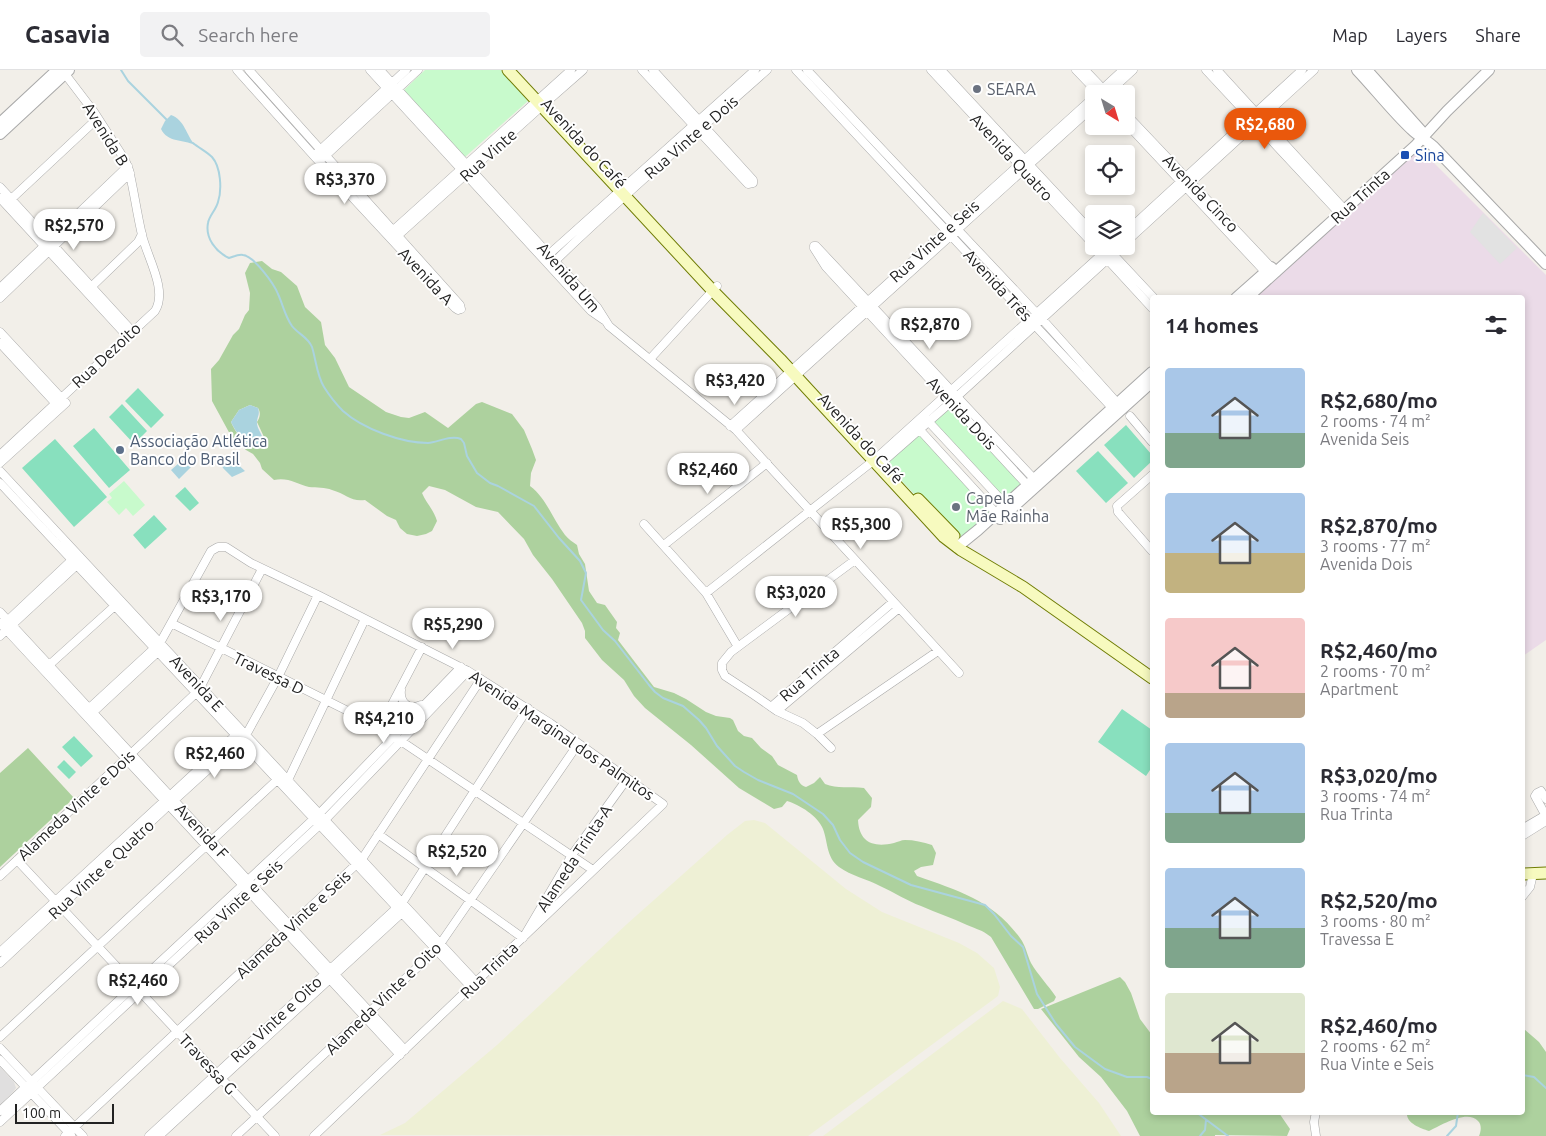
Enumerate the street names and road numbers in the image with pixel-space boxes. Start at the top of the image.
street label: Rua Vinte e Dois [641,92,741,182]
street label: Avenida do Café [538,94,630,192]
street label: Avenida B [79,99,133,169]
street label: Avenida Quatro [967,110,1057,204]
street label: Rua Vinte [456,125,520,185]
street label: Avenida Cinco [1160,151,1242,235]
street label: Rua Trinta [1327,165,1393,227]
street label: Rua Vinte e Seis [886,196,982,286]
street label: Avenida Um [534,239,604,315]
street label: Avenida A [395,244,457,309]
street label: Avenida Três [960,245,1036,325]
street label: Rua Dezoito [68,319,144,391]
street label: Avenida Dois [924,373,1000,453]
street label: Avenida do Café [815,389,907,487]
street label: Rua Trinta [776,643,842,705]
street label: Travessa D [231,648,307,698]
street label: Avenida E [167,651,227,715]
street label: Avenida Marginal dos Palmitos [466,666,658,804]
street label: Alameda Vinte e Dois [14,746,138,864]
street label: Avenida F [172,799,232,863]
street label: Alameda Trinta-A [533,801,616,915]
street label: Rua Vinte e Quatro [45,816,157,922]
street label: Rua Vinte e Seis [190,856,286,946]
street label: Alameda Vinte e Seis [232,866,354,982]
street label: Alameda Vinte e Oito [321,938,445,1058]
street label: Rua Trinta [457,938,521,1002]
street label: Rua Vinte e Oito [227,972,325,1066]
street label: Travessa G [176,1030,240,1098]

